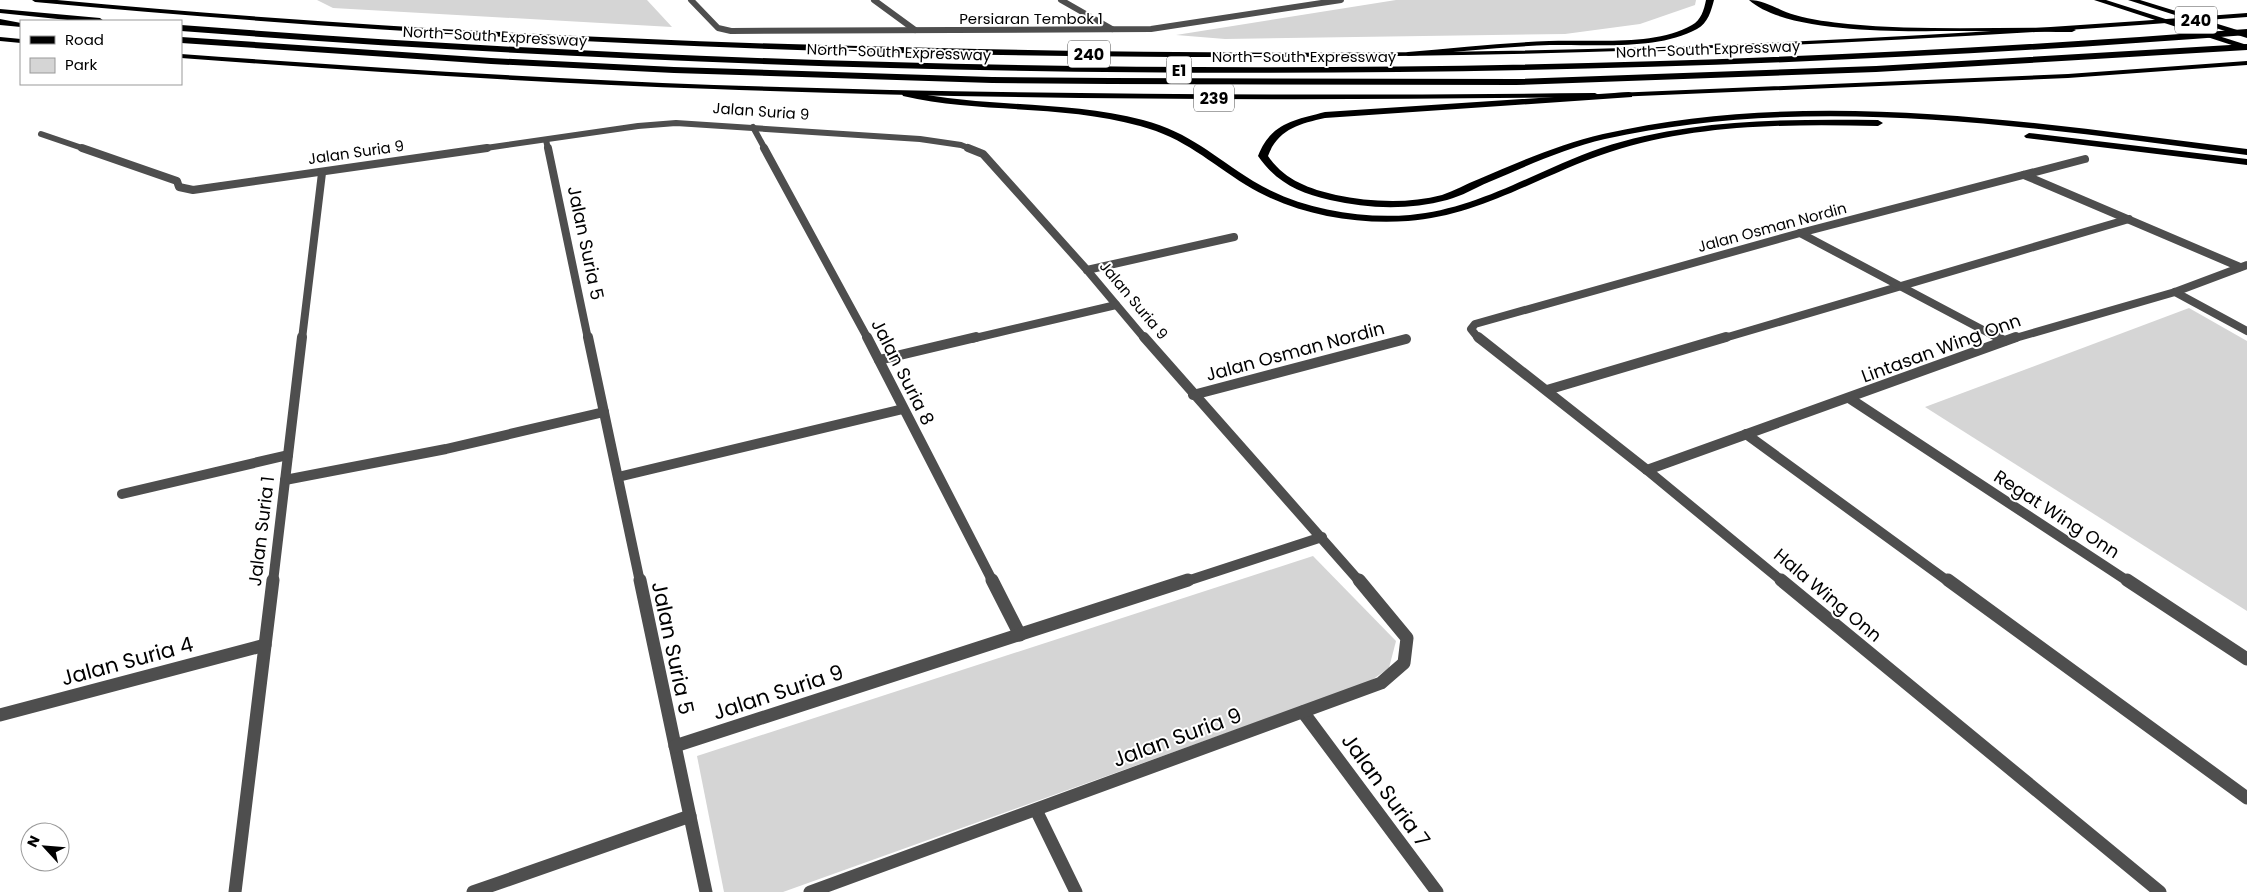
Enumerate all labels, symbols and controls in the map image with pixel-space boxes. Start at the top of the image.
road number: 240 [2175,6,2217,34]
street label: Persiaran Tembok 1 [959,8,1103,29]
legend [20,20,182,85]
street label: North–South Expressway [402,21,588,51]
text: Road [65,29,104,50]
street label: North–South Expressway [1615,35,1801,63]
street label: North–South Expressway [806,38,992,66]
road number: 240 [1068,41,1110,68]
street label: North–South Expressway [1212,46,1397,67]
text: Park [65,54,97,75]
road number: E1 [1166,56,1192,84]
road number: 239 [1194,85,1234,112]
street label: Jalan Suria 9 [712,97,810,125]
street label: Jalan Suria 9 [307,135,405,169]
street label: Jalan Suria 5 [562,184,610,302]
street label: Jalan Osman Nordin [1695,197,1849,257]
street label: Jalan Suria 9 [1095,256,1173,344]
street label: Lintasan Wing Onn [1858,308,2024,388]
street label: Jalan Suria 8 [865,315,941,429]
street label: Jalan Osman Nordin [1203,315,1387,387]
street label: Regat Wing Onn [1989,464,2125,564]
street label: Jalan Suria 1 [242,475,280,587]
street label: Hala Wing Onn [1769,542,1887,648]
street label: Jalan Suria 5 [645,579,701,717]
street label: Jalan Suria 4 [58,629,196,693]
street label: Jalan Suria 9 [709,657,847,727]
street label: Jalan Suria 9 [1108,700,1246,774]
street label: Jalan Suria 7 [1335,727,1437,853]
north arrow [20,822,70,872]
text: N [22,832,45,850]

